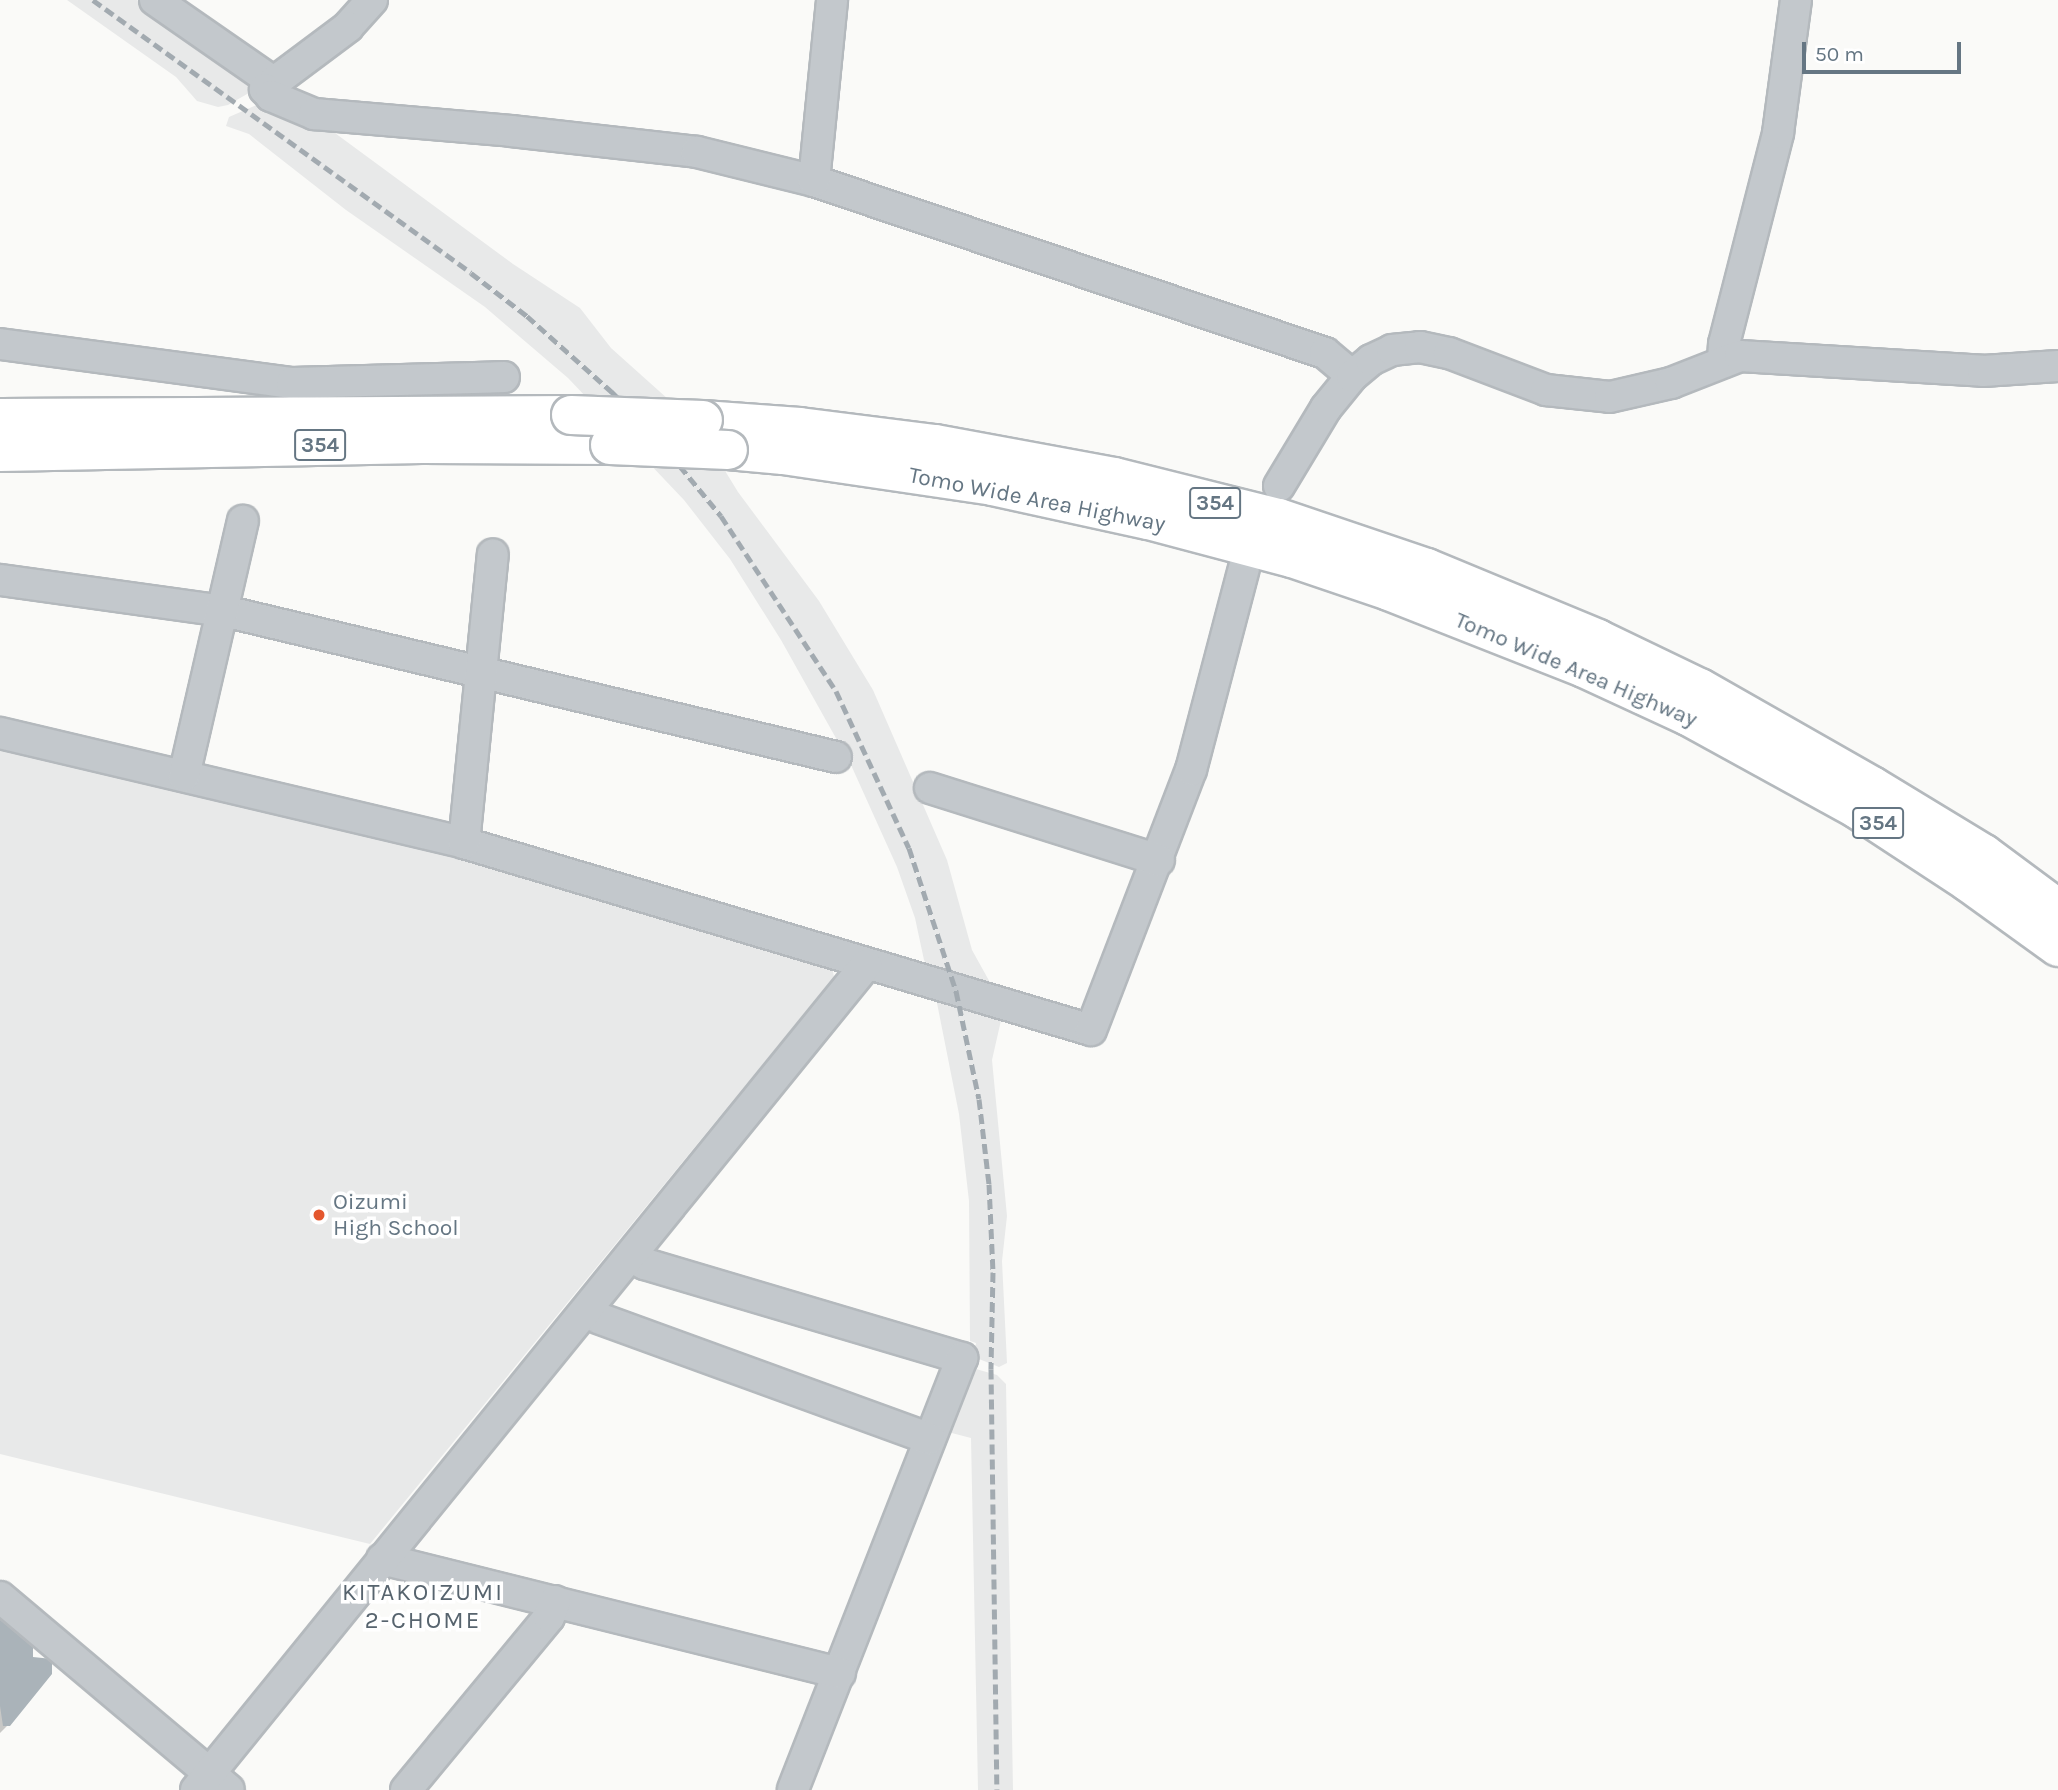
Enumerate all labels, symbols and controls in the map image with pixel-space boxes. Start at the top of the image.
scale bar [1806,28,1965,72]
text: 50 m [1815,42,1864,66]
road number: 354 [294,428,346,462]
street label: Tomo Wide Area Highway [906,462,1168,538]
road number: 354 [1189,486,1241,520]
street label: Tomo Wide Area Highway [1451,606,1701,734]
road number: 354 [1852,806,1904,840]
place label: Oizumi High School [333,1188,459,1242]
marker: Oizumi High School [311,1207,327,1223]
district label: KITAKOIZUMI 2-CHOME [343,1579,503,1635]

